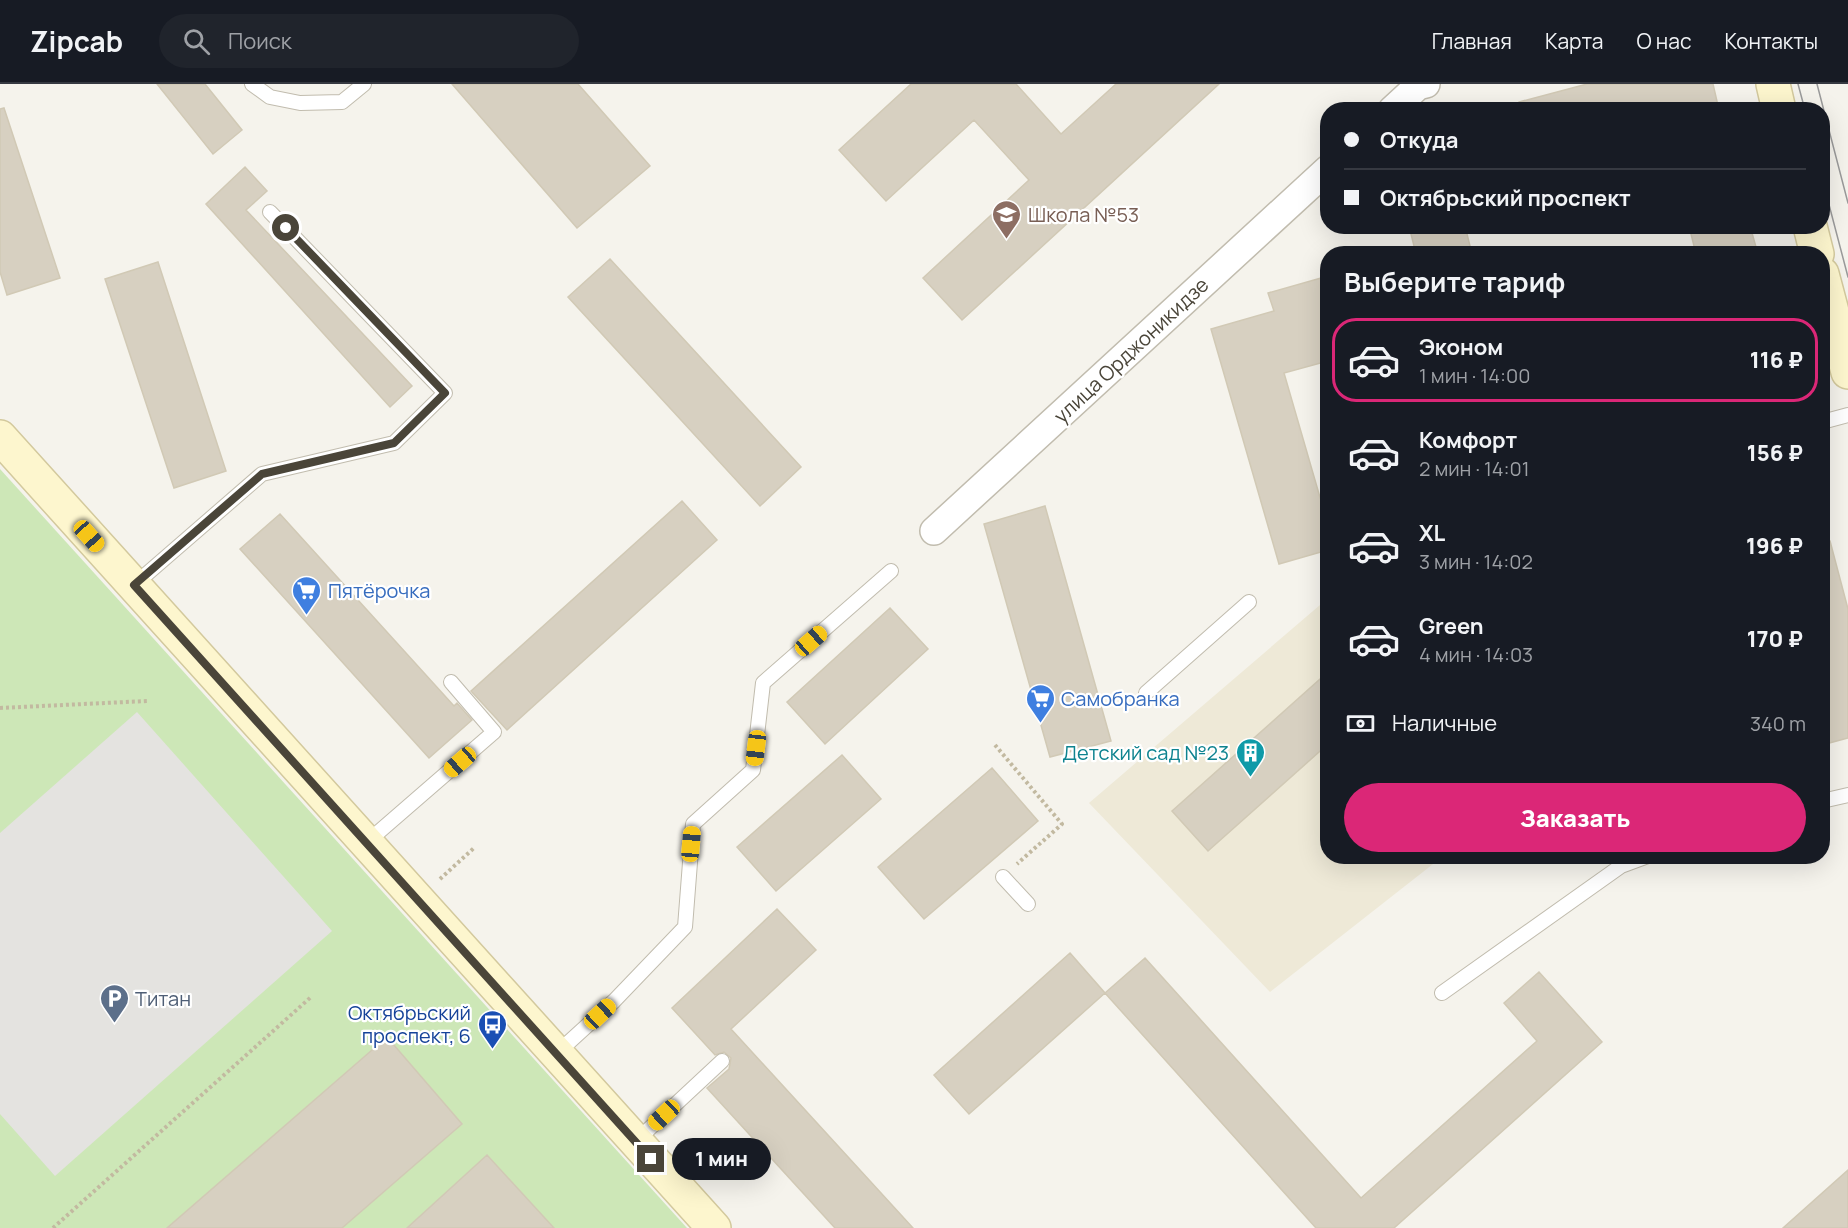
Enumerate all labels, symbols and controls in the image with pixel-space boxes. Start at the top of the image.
search box [159,14,579,68]
text: Zipcab [30,22,123,60]
icon: search [180,25,213,58]
text: Поиск [228,26,292,56]
text: Главная [1432,27,1512,55]
text: Карта [1545,27,1603,55]
text: О нас [1636,27,1692,55]
text: Контакты [1725,27,1818,55]
text: Откуда [1380,125,1459,155]
text: Октябрьский проспект [1380,183,1631,213]
school or university icon: Школа №53 [991,198,1023,240]
place label: Школа №53 [1028,201,1139,228]
route start [272,214,299,241]
text: Выберите тариф [1344,263,1565,300]
street label: улица Орджоникидзе [1048,271,1214,429]
text: Эконом [1419,332,1503,362]
icon: car [1347,333,1401,387]
text: 116 ₽ [1750,345,1803,375]
text: 1 мин · 14:00 [1419,362,1530,389]
text: Комфорт [1419,425,1517,455]
icon: car [1347,426,1401,480]
text: 156 ₽ [1747,438,1803,468]
text: 2 мин · 14:01 [1419,455,1530,482]
car [70,517,108,555]
text: XL [1419,518,1445,548]
icon: car [1347,519,1401,573]
text: 196 ₽ [1746,531,1803,561]
text: 3 мин · 14:02 [1419,548,1533,575]
supermarket icon: Пятёрочка [291,574,323,616]
place label: Пятёрочка [328,577,430,604]
text: Green [1419,611,1484,641]
icon: car [1347,612,1401,666]
car [792,622,830,660]
text: 170 ₽ [1747,624,1803,654]
text: 4 мин · 14:03 [1419,641,1533,668]
supermarket icon: Самобранка [1024,682,1056,724]
place label: Самобранка [1061,685,1180,712]
icon: cash [1344,707,1377,740]
text: Наличные [1392,708,1497,738]
text: 340 m [1750,710,1806,737]
car [745,729,767,767]
building icon: Детский сад №23 [1234,736,1266,778]
place label: Детский сад №23 [1062,739,1229,766]
car [441,743,479,781]
button: Заказать [1344,783,1806,852]
car [680,825,702,863]
parking icon: Титан [98,982,130,1024]
place label: Титан [135,985,191,1012]
car [581,995,619,1033]
place label: Октябрьский проспект, 6 [348,999,471,1049]
bus stop icon: Октябрьский проспект, 6 [476,1008,508,1050]
car [645,1096,683,1134]
callout: 1 мин [672,1138,771,1180]
route end [637,1145,664,1172]
text: 1 мин [695,1145,748,1172]

